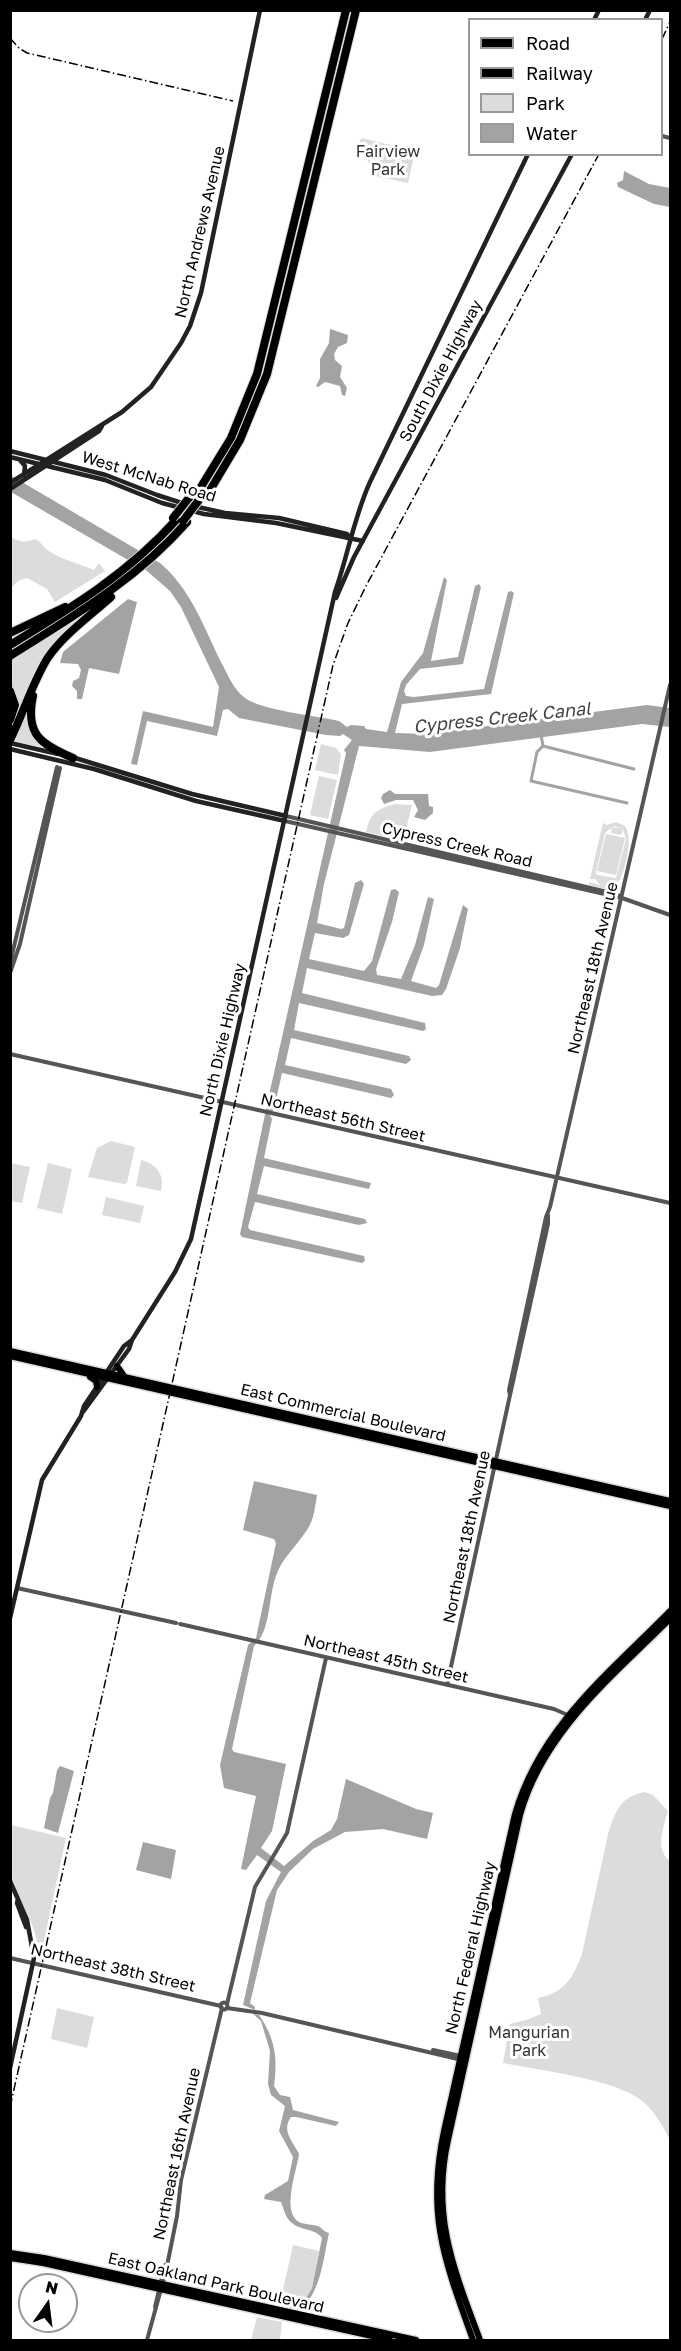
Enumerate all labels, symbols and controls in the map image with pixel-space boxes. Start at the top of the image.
legend [468,18,663,156]
text: Road [526,32,570,54]
text: Railway [526,62,593,84]
text: Park [526,92,565,114]
text: Water [526,122,577,144]
park label: Fairview Park [356,142,420,180]
street label: North Andrews Avenue [171,144,229,320]
street label: South Dixie Highway [395,297,487,445]
street label: West McNab Road [79,447,219,507]
water label: Cypress Creek Canal [412,698,592,738]
street label: Cypress Creek Road [380,818,534,872]
street label: Northeast 18th Avenue [564,880,622,1056]
street label: North Dixie Highway [196,961,250,1119]
street label: Northeast 56th Street [259,1090,427,1146]
street label: East Commercial Boulevard [238,1380,448,1446]
street label: Northeast 18th Avenue [439,1449,495,1625]
street label: Northeast 45th Street [302,1631,470,1687]
street label: North Federal Highway [442,1860,500,2036]
street label: Northeast 38th Street [29,1940,197,1996]
park label: Mangurian Park [488,2023,570,2061]
street label: Northeast 16th Avenue [149,2066,205,2242]
street label: East Oakland Park Boulevard [106,2249,326,2317]
north arrow [18,2273,78,2333]
text: N [44,2276,60,2299]

